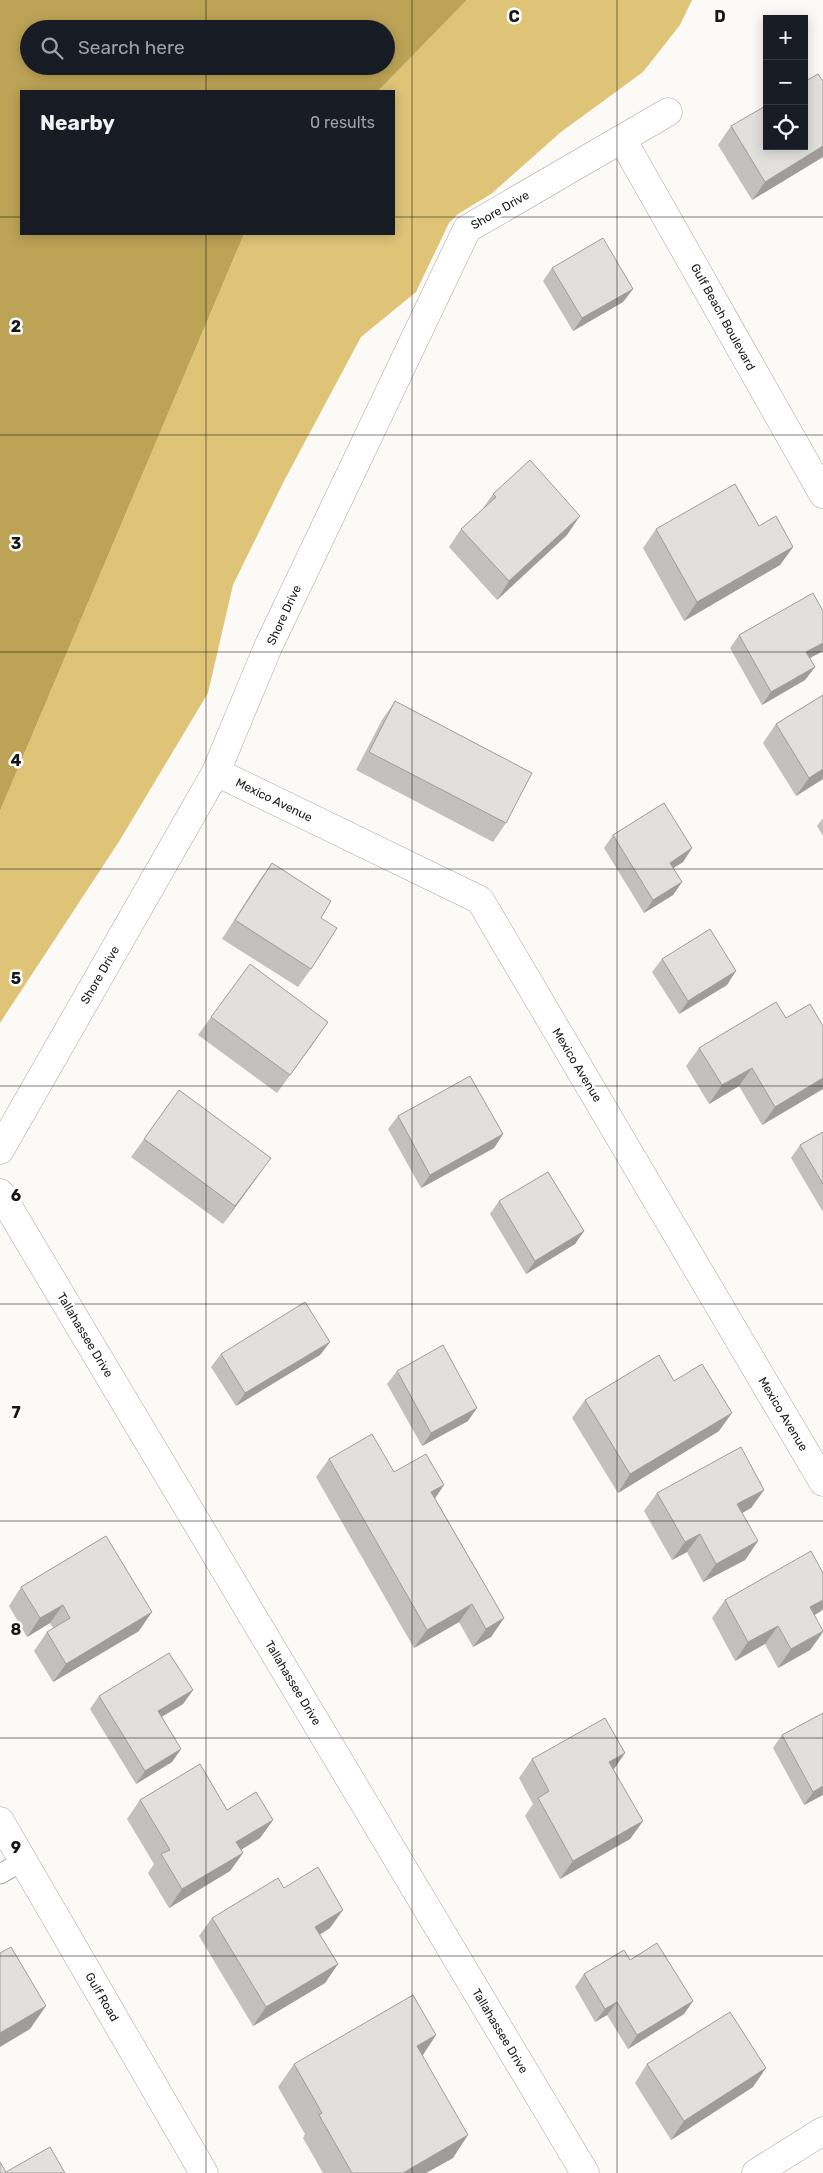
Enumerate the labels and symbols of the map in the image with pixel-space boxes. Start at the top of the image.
text: C [508,7,520,26]
text: D [714,7,726,26]
street label: Shore Drive [469,188,532,232]
street label: Gulf Beach Boulevard [688,261,758,373]
text: 2 [11,317,21,336]
text: 3 [11,534,21,553]
street label: Shore Drive [264,583,304,647]
text: 4 [11,751,22,770]
street label: Mexico Avenue [233,775,315,825]
street label: Shore Drive [78,943,122,1006]
text: 5 [11,969,21,988]
street label: Mexico Avenue [549,1026,605,1105]
text: 6 [11,1186,21,1205]
street label: Tallahassee Drive [54,1290,116,1380]
street label: Mexico Avenue [755,1375,811,1454]
text: 7 [11,1403,21,1422]
text: 8 [11,1620,22,1639]
street label: Tallahassee Drive [262,1638,324,1728]
text: 9 [11,1838,21,1857]
street label: Gulf Road [82,1970,122,2024]
street label: Tallahassee Drive [469,1986,531,2076]

